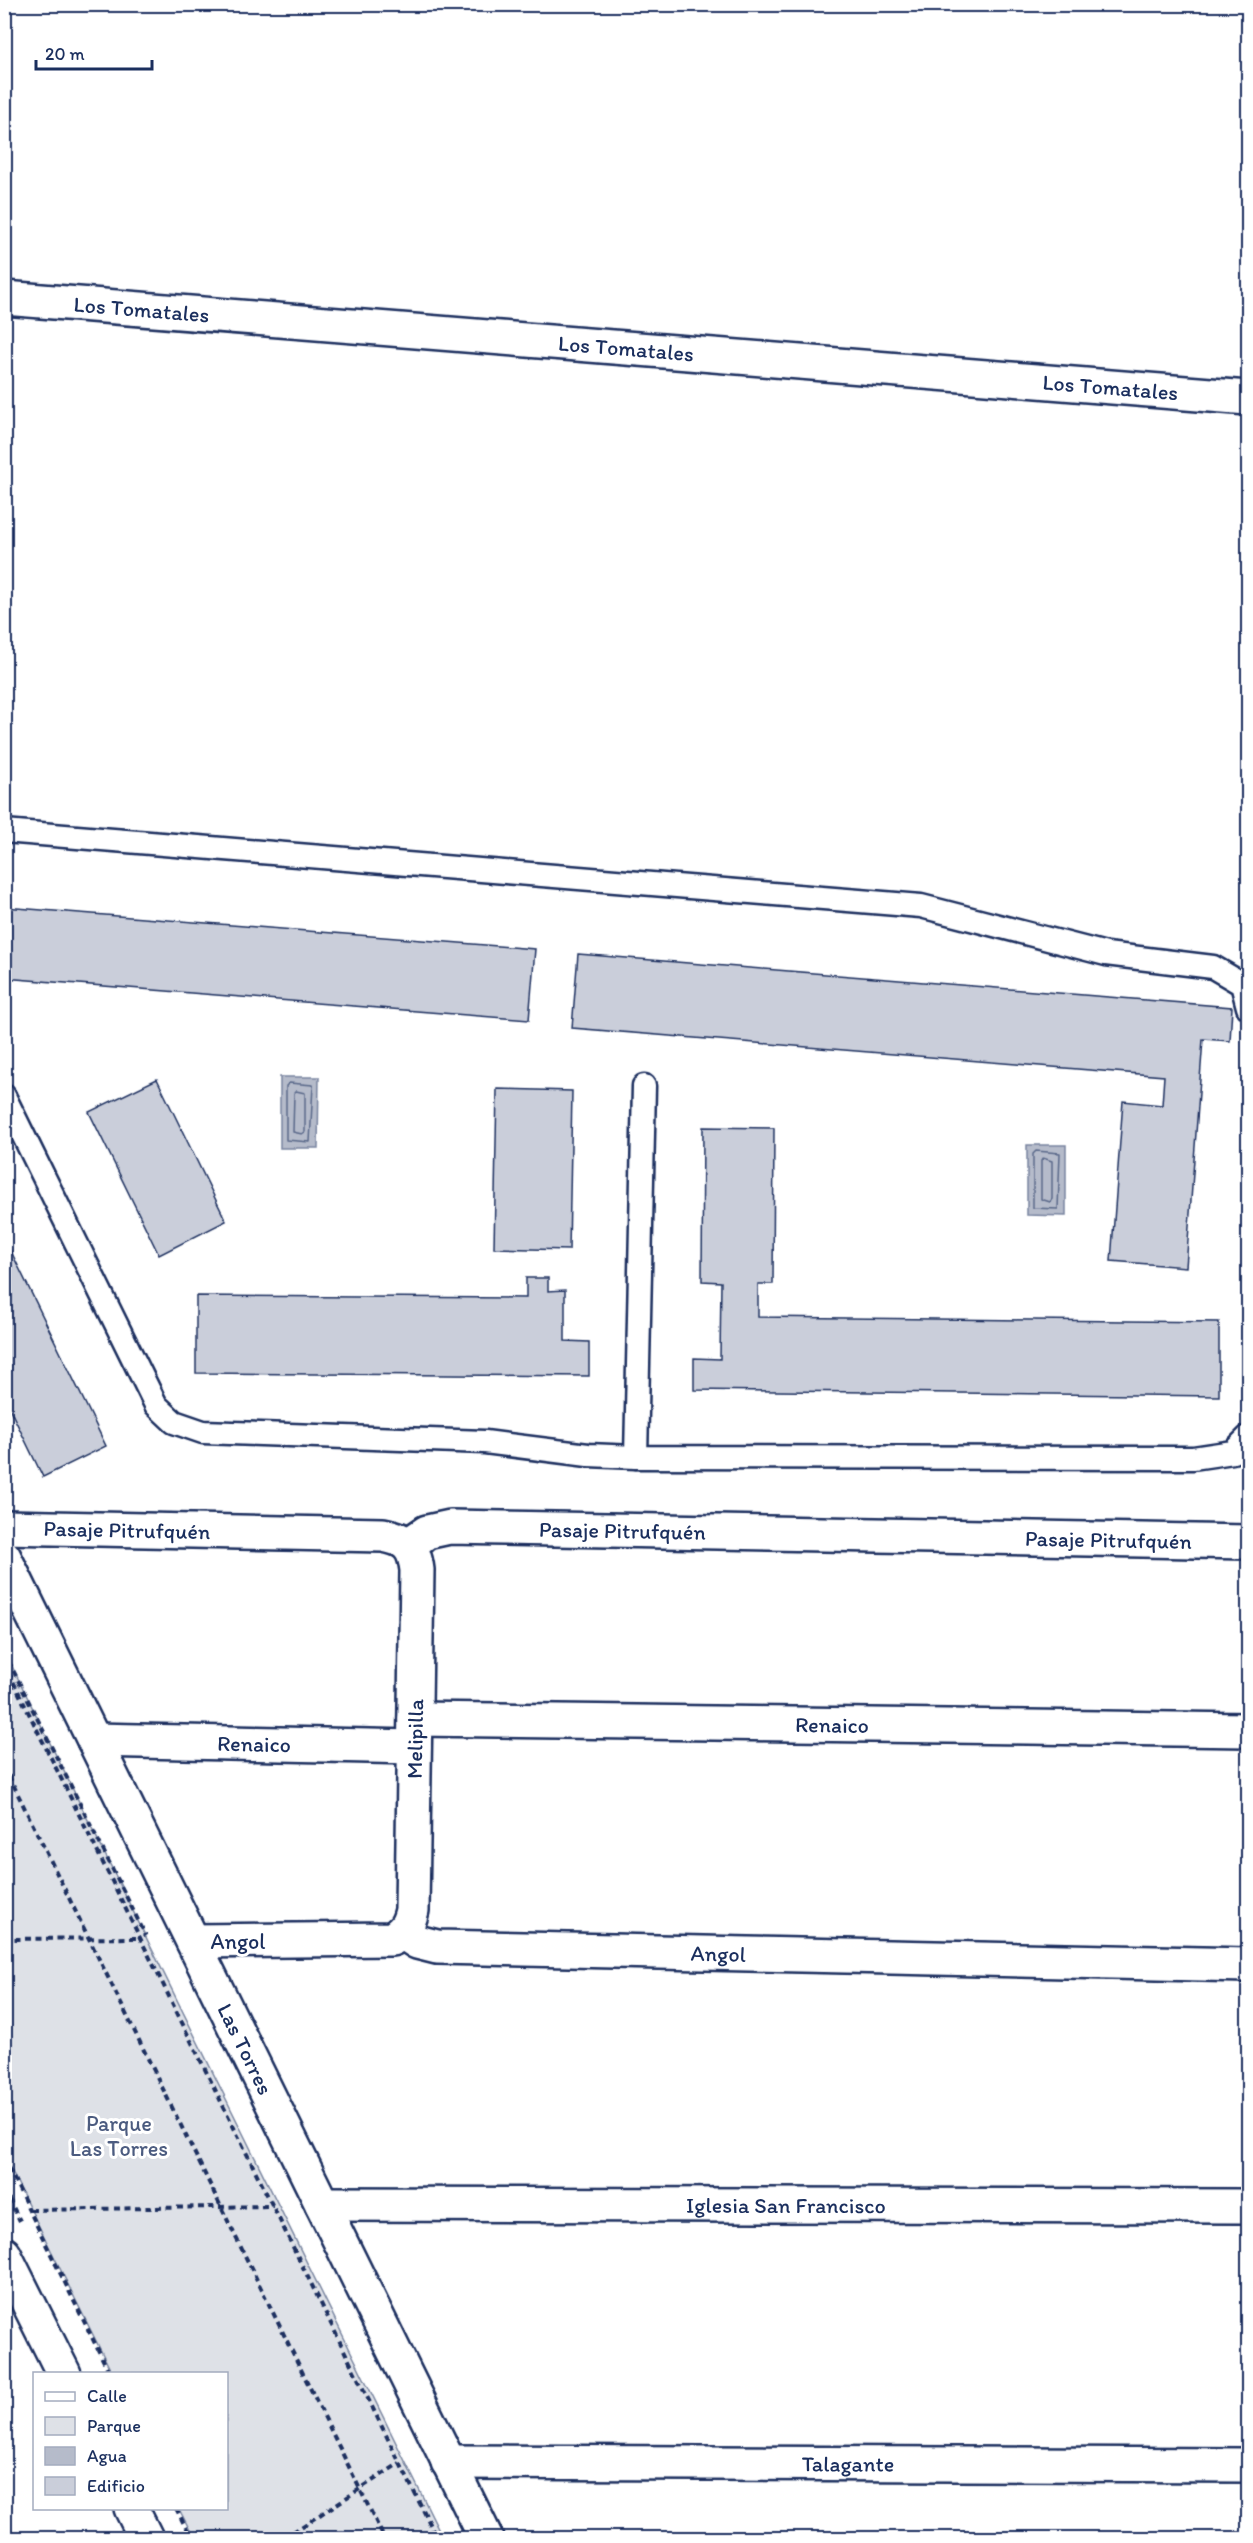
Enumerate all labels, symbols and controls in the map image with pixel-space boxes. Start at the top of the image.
scale bar [36,33,152,71]
text: 20 m [45,43,85,65]
street label: Los Tomatales [73,290,210,328]
street label: Los Tomatales [557,329,695,367]
street label: Los Tomatales [1042,368,1179,406]
street label: Pasaje Pitrufquén [43,1514,211,1545]
street label: Pasaje Pitrufquén [539,1515,707,1545]
street label: Pasaje Pitrufquén [1025,1524,1193,1554]
street label: Melipilla [401,1698,429,1779]
street label: Renaico [795,1711,869,1738]
street label: Renaico [217,1729,291,1758]
street label: Angol [210,1928,266,1955]
street label: Angol [690,1939,746,1967]
street label: Las Torres [212,1999,279,2099]
park label: Parque Las Torres [70,2110,168,2162]
street label: Iglesia San Francisco [686,2191,886,2219]
legend [33,2372,228,2510]
text: Calle [87,2385,127,2407]
text: Parque [87,2415,141,2437]
text: Agua [87,2445,127,2467]
street label: Talagante [802,2450,894,2477]
text: Edificio [87,2475,145,2497]

